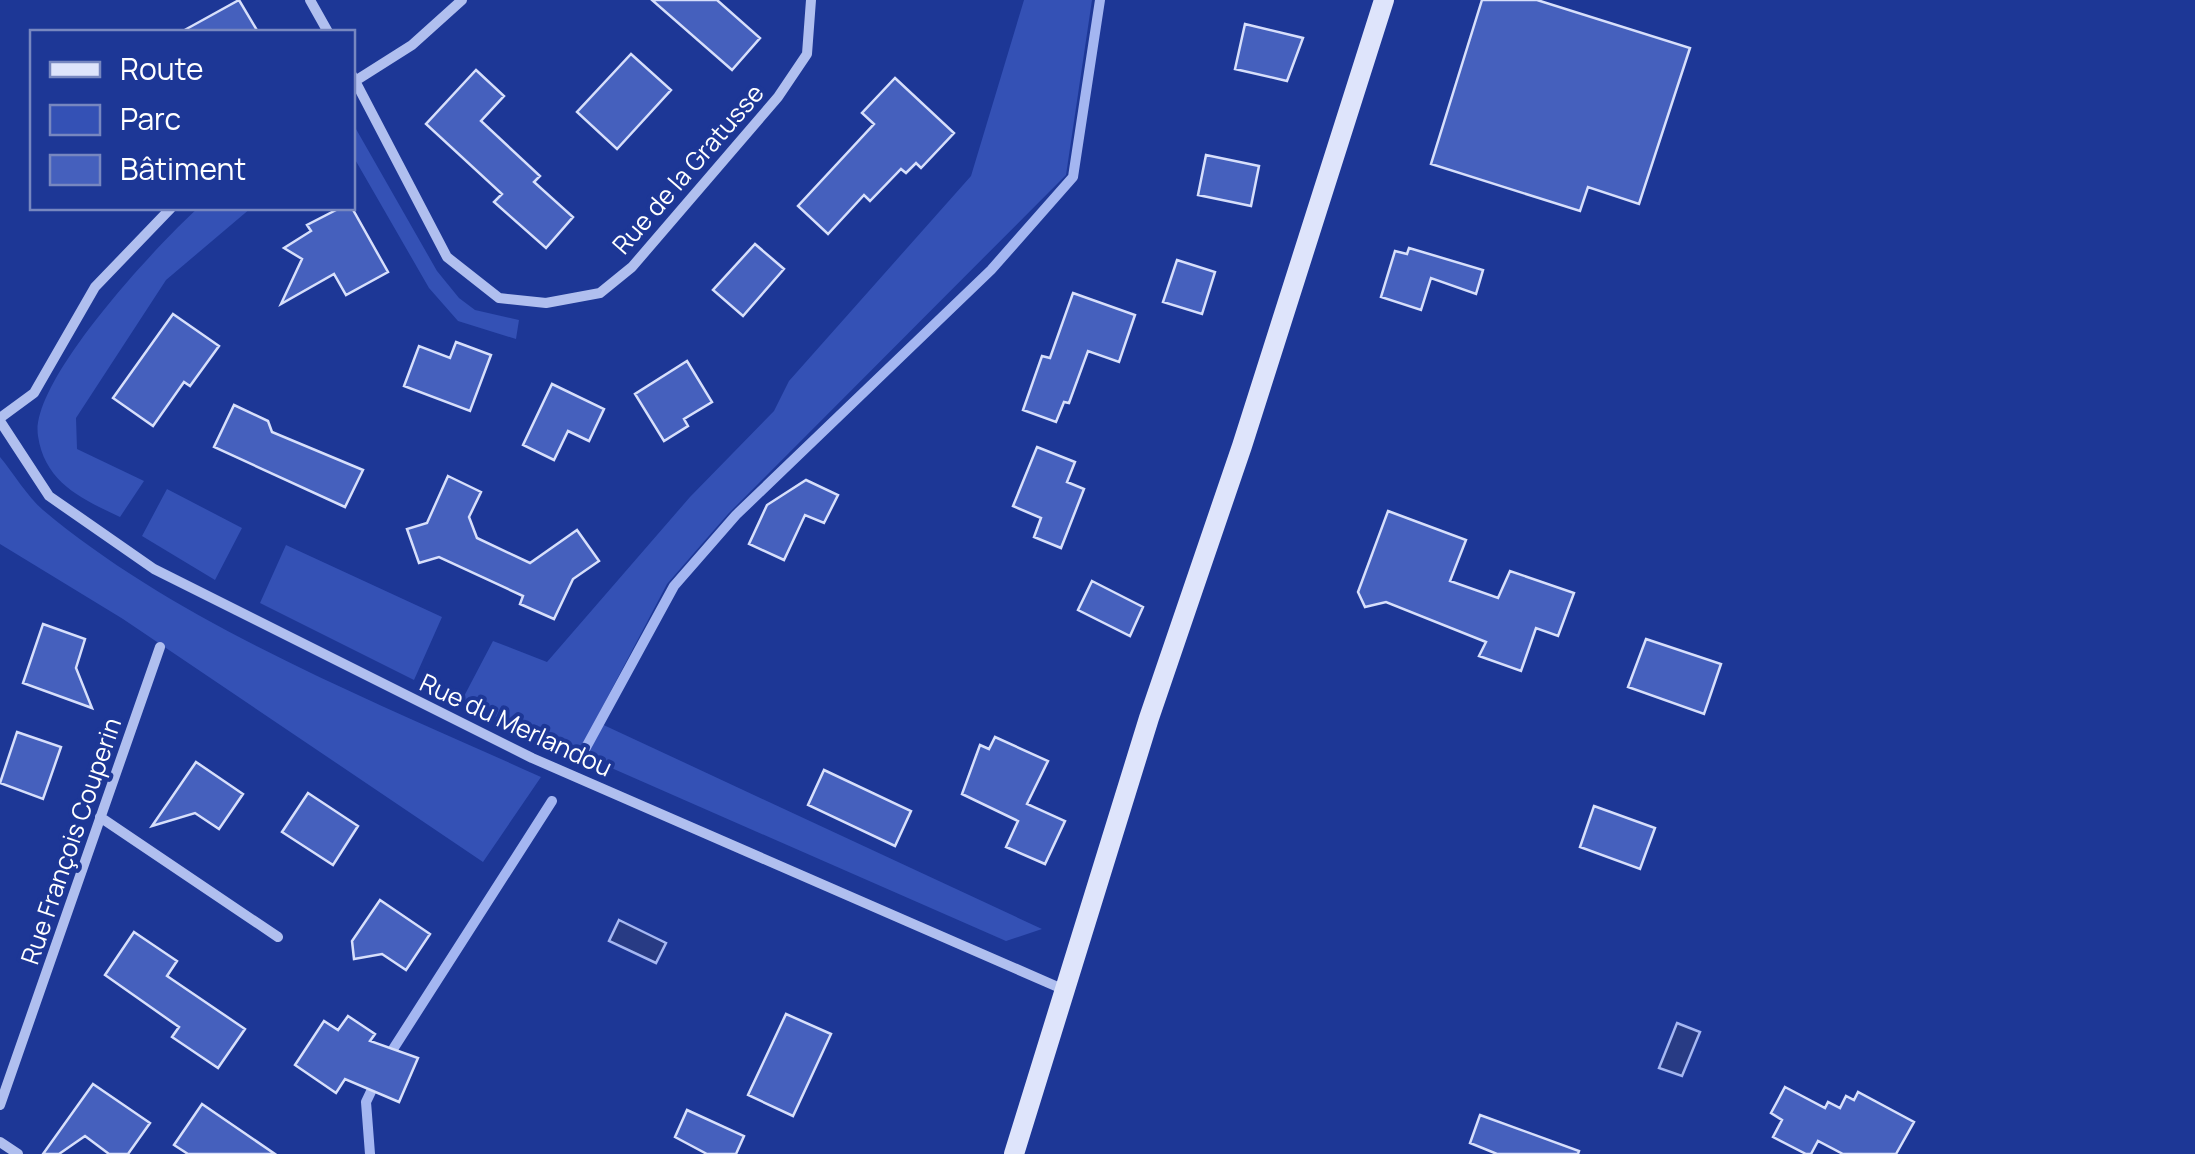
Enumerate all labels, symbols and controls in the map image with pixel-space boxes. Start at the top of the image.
legend [30,30,355,210]
text: Route [120,48,203,89]
street label: Rue de la Gratusse [604,76,771,261]
text: Parc [120,98,181,139]
text: Bâtiment [120,148,246,189]
street label: Rue du Merlandou [414,665,618,784]
street label: Rue François Couperin [12,713,129,969]

